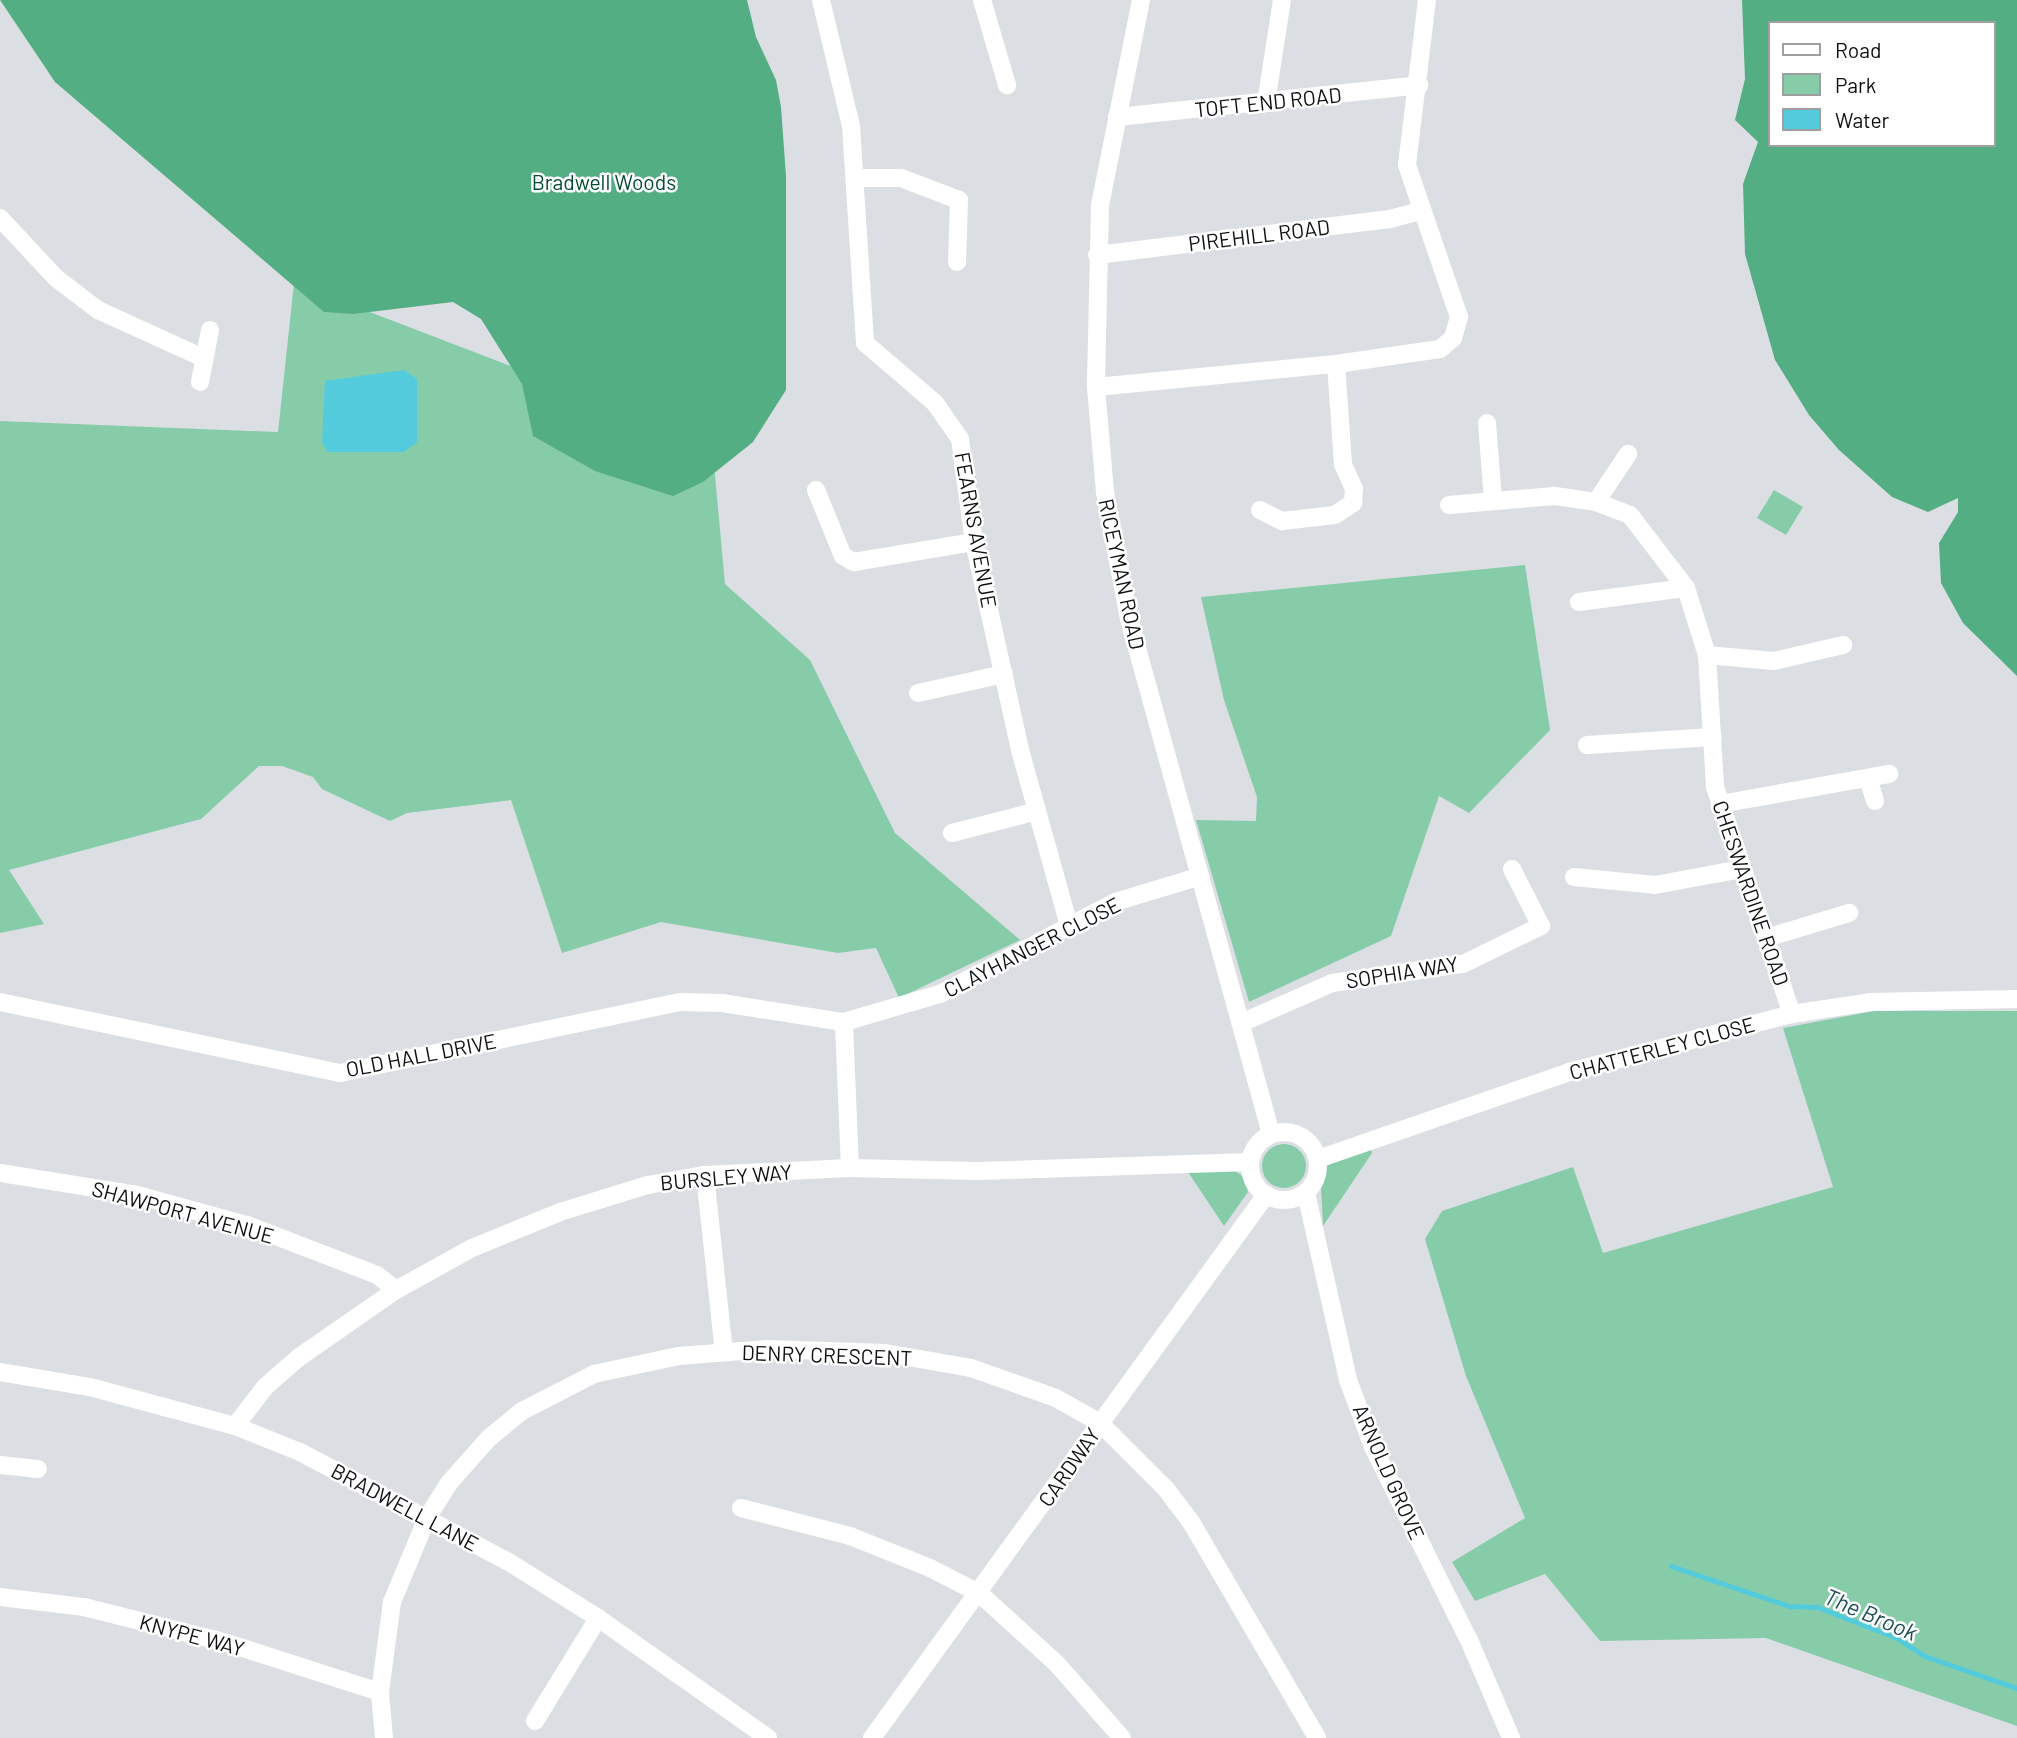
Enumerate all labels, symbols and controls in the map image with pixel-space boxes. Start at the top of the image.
legend [1769,21,1996,147]
text: Road [1835,37,1881,62]
text: Park [1835,72,1876,97]
street label: TOFT END ROAD [1193,82,1343,122]
text: Water [1835,107,1889,132]
park label: Bradwell Woods [532,169,676,195]
street label: PIREHILL ROAD [1187,214,1331,256]
street label: FEARNS AVENUE [950,450,1002,610]
street label: RICEYMAN ROAD [1094,496,1150,652]
street label: CHESWARDINE ROAD [1707,797,1795,989]
street label: CLAYHANGER CLOSE [939,892,1125,1002]
street label: SOPHIA WAY [1344,951,1460,993]
street label: CHATTERLEY CLOSE [1567,1011,1757,1085]
street label: OLD HALL DRIVE [344,1028,498,1082]
street label: BURSLEY WAY [659,1159,793,1195]
street label: SHAWPORT AVENUE [89,1176,277,1248]
street label: DENRY CRESCENT [741,1339,913,1371]
street label: ARNOLD GROVE [1348,1400,1430,1544]
street label: CARDWAY [1033,1423,1105,1511]
street label: BRADWELL LANE [327,1458,483,1556]
water label: The Brook [1820,1582,1922,1646]
street label: KNYPE WAY [137,1609,247,1661]

